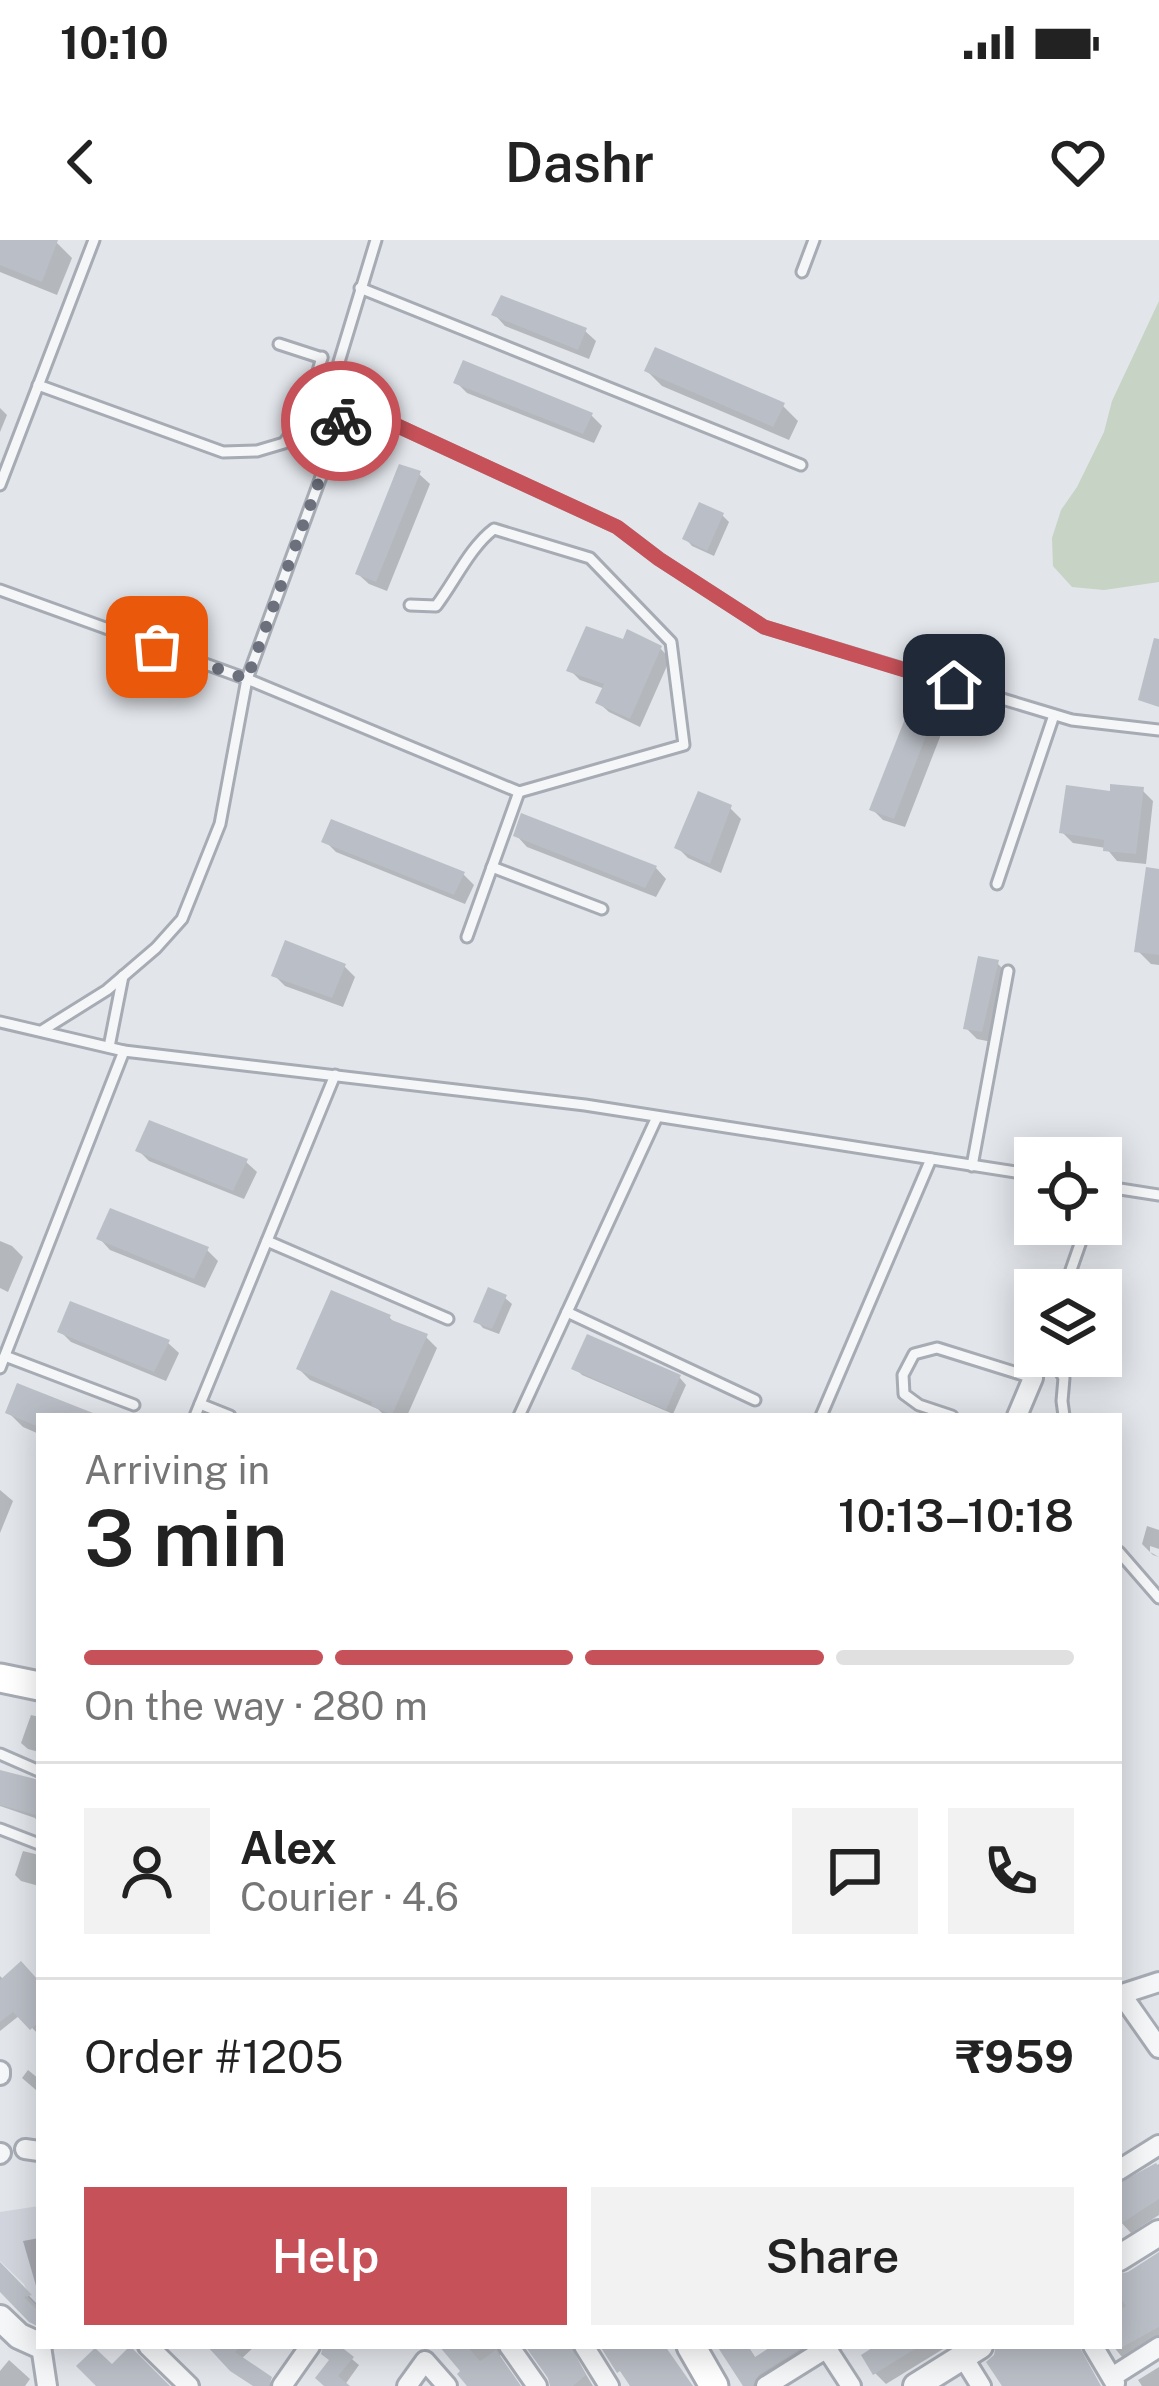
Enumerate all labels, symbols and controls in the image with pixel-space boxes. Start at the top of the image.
text: 10:10 [60,16,169,69]
icon: back [48,129,114,195]
icon: heart [1045,129,1111,195]
text: Dashr [505,131,654,194]
courier [281,361,401,481]
icon: bike [308,388,374,454]
pin [106,596,208,698]
icon: bag [124,614,190,680]
pin [903,634,1005,736]
icon: home [921,652,987,718]
map controls [1014,1137,1122,1377]
button: locate [1014,1137,1122,1245]
button: layers [1014,1269,1122,1377]
text: Arriving in [84,1447,270,1493]
text: 10:13–10:18 [838,1489,1074,1542]
text: 3 min [84,1492,288,1584]
text: On the way · 280 m [84,1683,428,1729]
button: person [84,1808,210,1934]
button: chat [792,1808,918,1934]
button: phone [948,1808,1074,1934]
text: Alex [240,1821,337,1874]
text: Courier · 4.6 [240,1874,459,1920]
text: Order #1205 [84,2030,343,2083]
text: ₹959 [955,2030,1074,2083]
button: Help [84,2187,567,2325]
button: Share [591,2187,1074,2325]

